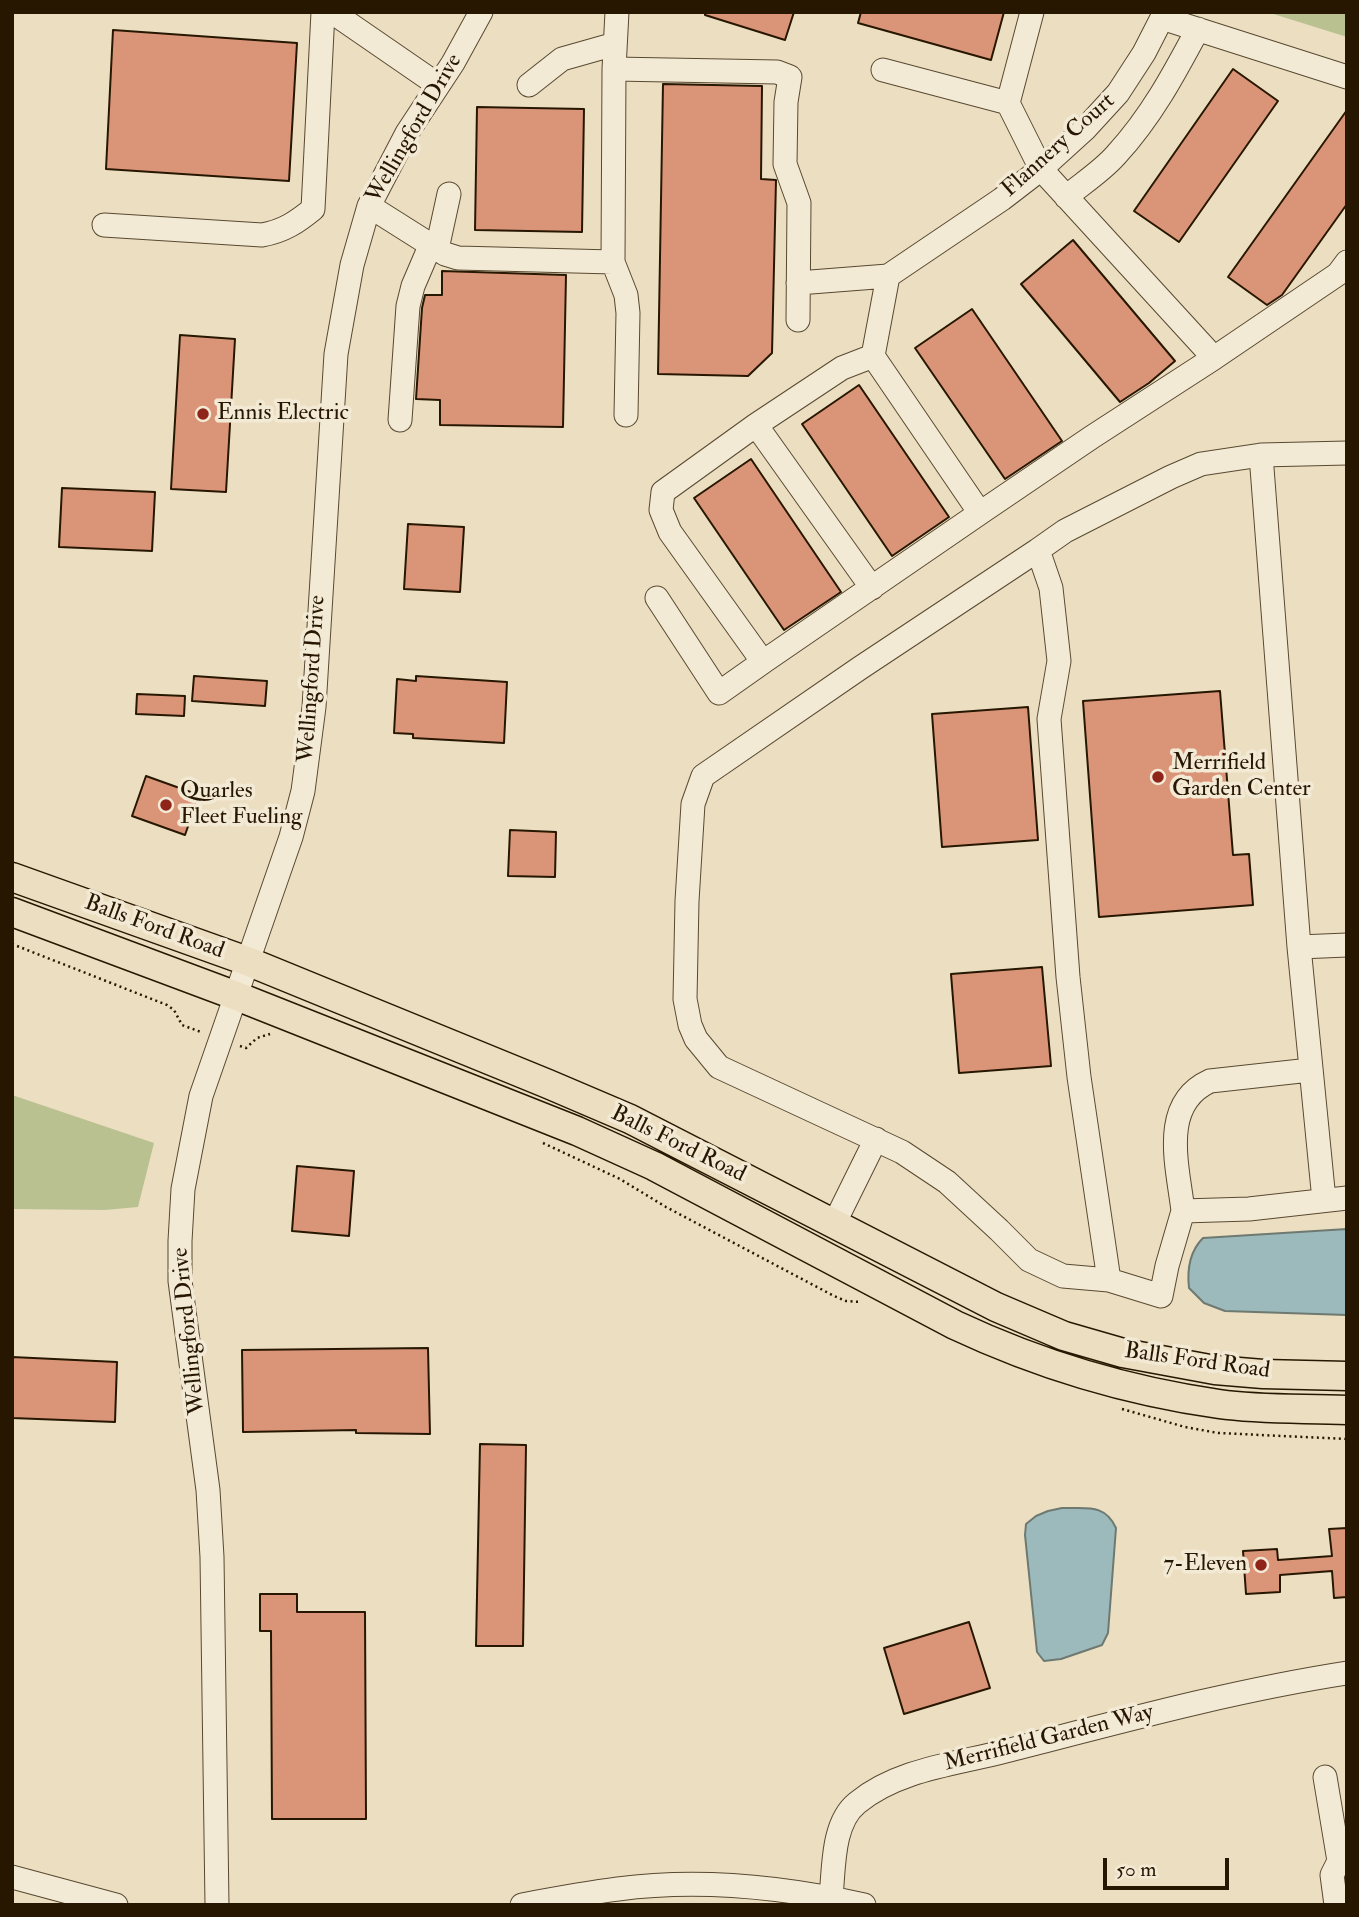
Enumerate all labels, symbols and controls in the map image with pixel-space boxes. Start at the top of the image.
street label: Wellingford Drive [361,49,469,209]
street label: Flannery Court [997,88,1121,204]
place label: Ennis Electric [217,400,349,428]
marker: Ennis Electric [195,406,211,422]
street label: Wellingford Drive [293,594,333,764]
place label: Merrifield Garden Center [1172,750,1311,804]
marker: Merrifield Garden Center [1150,769,1166,785]
place label: Quarles Fleet Fueling [180,778,302,832]
marker: Quarles Fleet Fueling [158,797,174,813]
street label: Balls Ford Road [80,890,228,966]
street label: Balls Ford Road [606,1100,750,1190]
street label: Wellingford Drive [168,1246,212,1416]
street label: Balls Ford Road [1122,1338,1272,1386]
place label: 7-Eleven [1164,1551,1247,1579]
marker: 7-Eleven [1253,1557,1269,1573]
street label: Merrifield Garden Way [942,1700,1156,1778]
scale bar [1107,1843,1233,1887]
text: 50 m [1116,1856,1157,1883]

